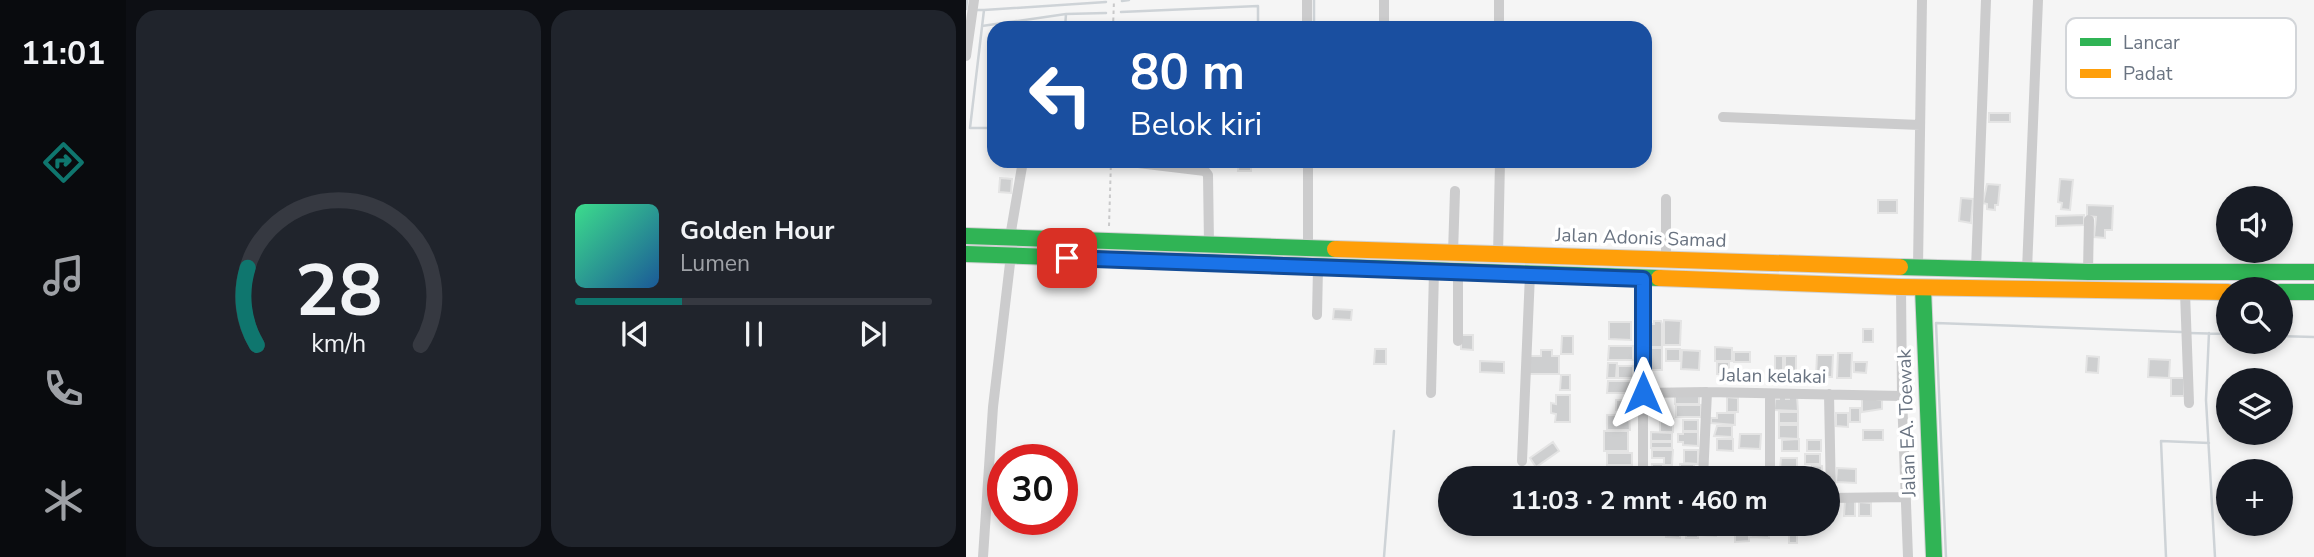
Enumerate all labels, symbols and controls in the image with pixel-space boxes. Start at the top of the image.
legend [2066,18,2296,98]
text: Lancar [2123,30,2180,56]
text: 11:01 [21,32,105,75]
text: 80 m [1130,39,1245,106]
icon: left [1015,49,1106,140]
text: Padat [2123,61,2173,87]
text: Belok kiri [1130,103,1262,146]
icon: directions [39,138,88,187]
map controls [2216,186,2293,536]
button: sound [2216,186,2293,263]
text: Golden Hour [680,213,835,248]
street label: Jalan Adonis Samad [1554,222,1727,254]
pin [1037,228,1097,288]
icon: arrive [1048,239,1086,277]
text: 28 [295,241,382,341]
text: Lumen [680,248,750,279]
icon: music [39,251,88,300]
button: search [2216,277,2293,354]
icon: previous [616,315,654,353]
icon: pause [735,315,773,353]
icon: next [854,315,892,353]
text: km/h [311,326,366,360]
street label: Jalan EA. Toewak [1891,348,1923,498]
position arrow [1606,356,1680,430]
street label: Jalan kelakai [1719,362,1826,390]
icon: phone [39,364,88,413]
button: layers [2216,368,2293,445]
speed limit sign: 30 [987,444,1078,535]
button: + [2216,459,2293,536]
icon: climate [39,476,88,525]
text: 11:03 · 2 mnt · 460 m [1510,483,1768,518]

